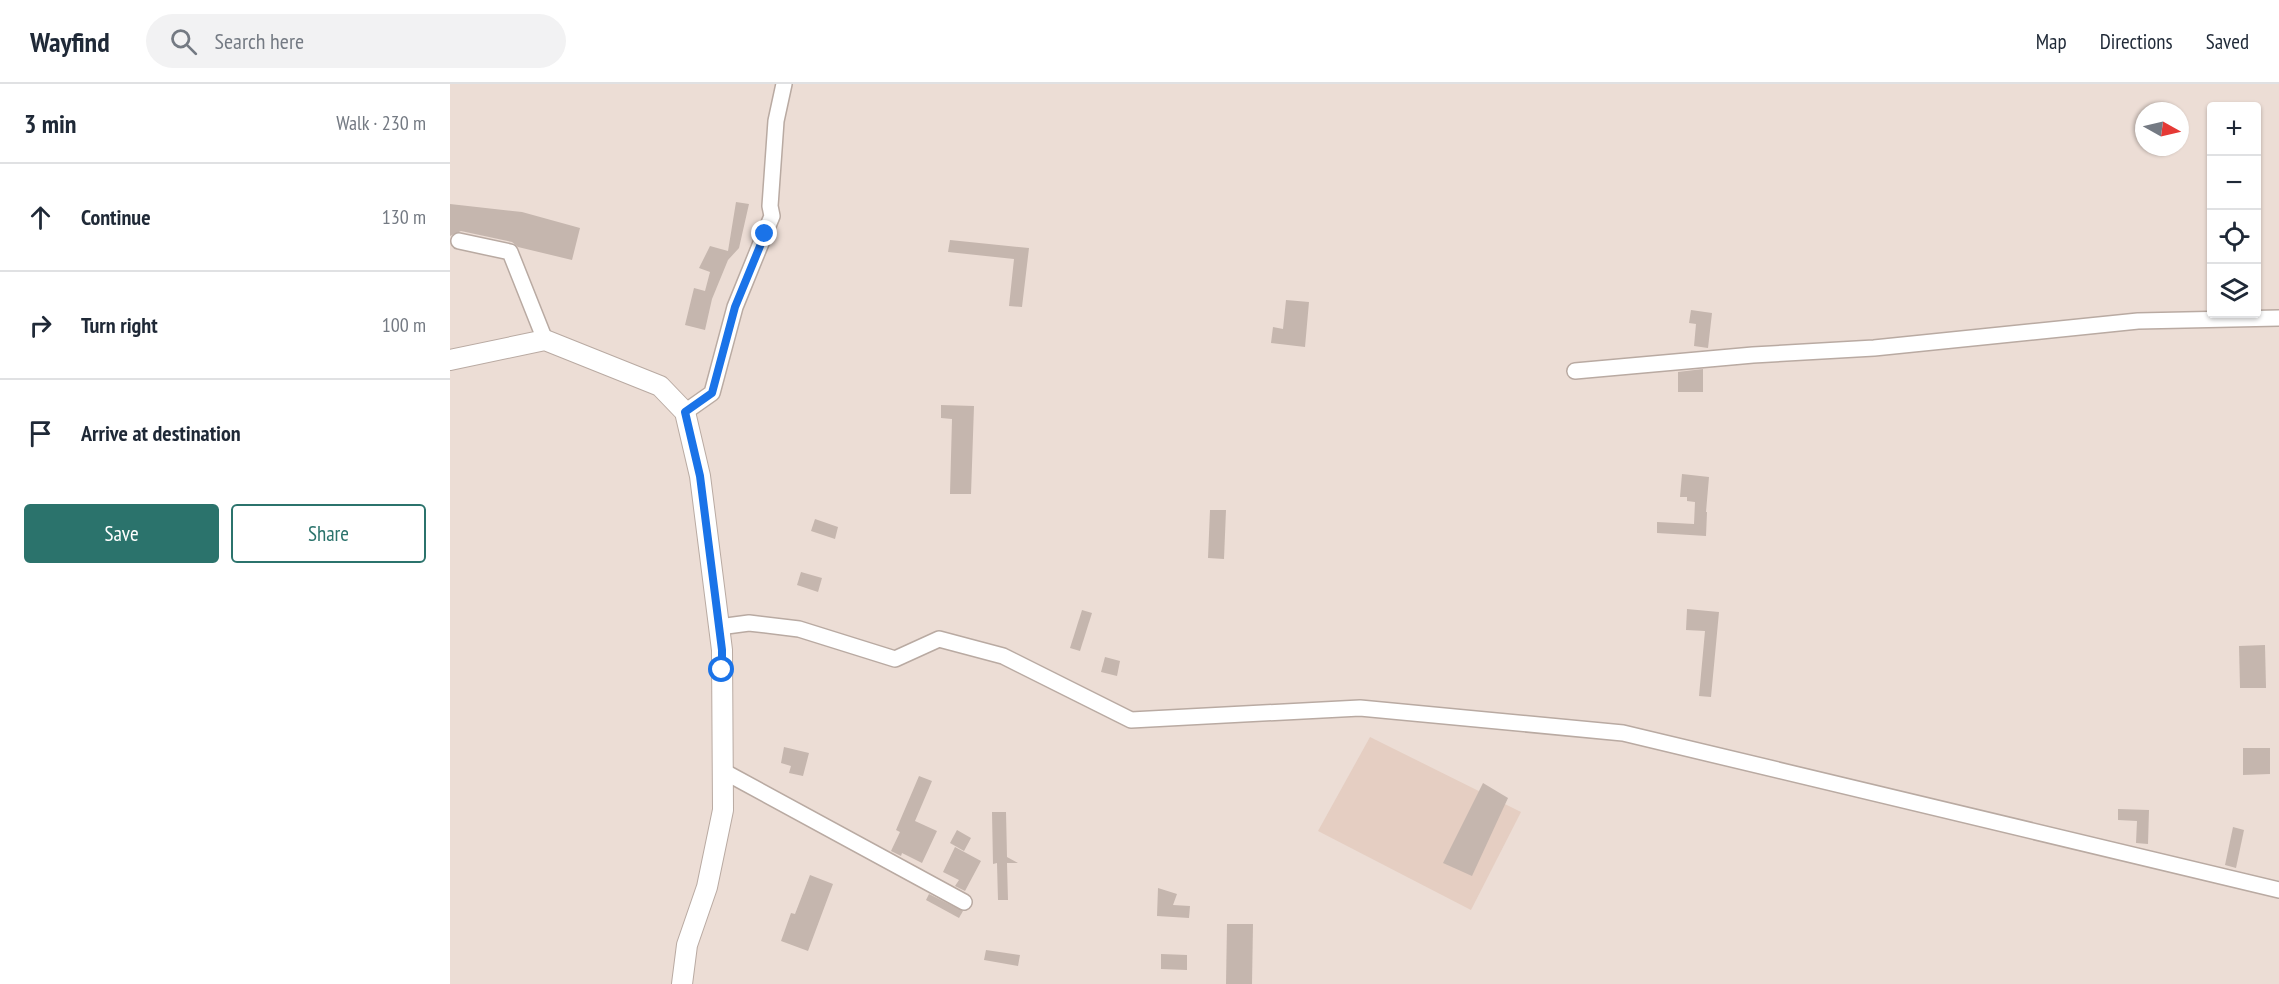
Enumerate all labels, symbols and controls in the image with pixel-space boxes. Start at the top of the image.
search box [146,14,566,68]
text: Wayfind [30,23,110,60]
icon: search [167,25,200,58]
text: Search here [215,27,304,55]
text: Map [2036,28,2067,55]
text: Directions [2100,28,2173,55]
text: Saved [2206,28,2249,55]
north arrow [2135,102,2189,156]
map controls [2207,102,2261,318]
button: + [2207,102,2261,156]
text: 3 min [24,107,77,140]
text: Walk · 230 m [336,110,426,136]
button: − [2207,156,2261,210]
icon: ahead [24,201,57,234]
text: Continue [81,203,151,231]
text: 130 m [382,204,426,230]
button: locate [2207,210,2261,264]
route end [751,220,777,246]
button: layers [2207,264,2261,318]
icon: right [24,309,57,342]
text: Turn right [81,311,158,339]
text: 100 m [382,312,426,338]
icon: arrive [24,417,57,450]
text: Arrive at destination [81,419,241,447]
button: Save [24,504,219,563]
button: Share [231,504,426,563]
route start [708,656,734,682]

